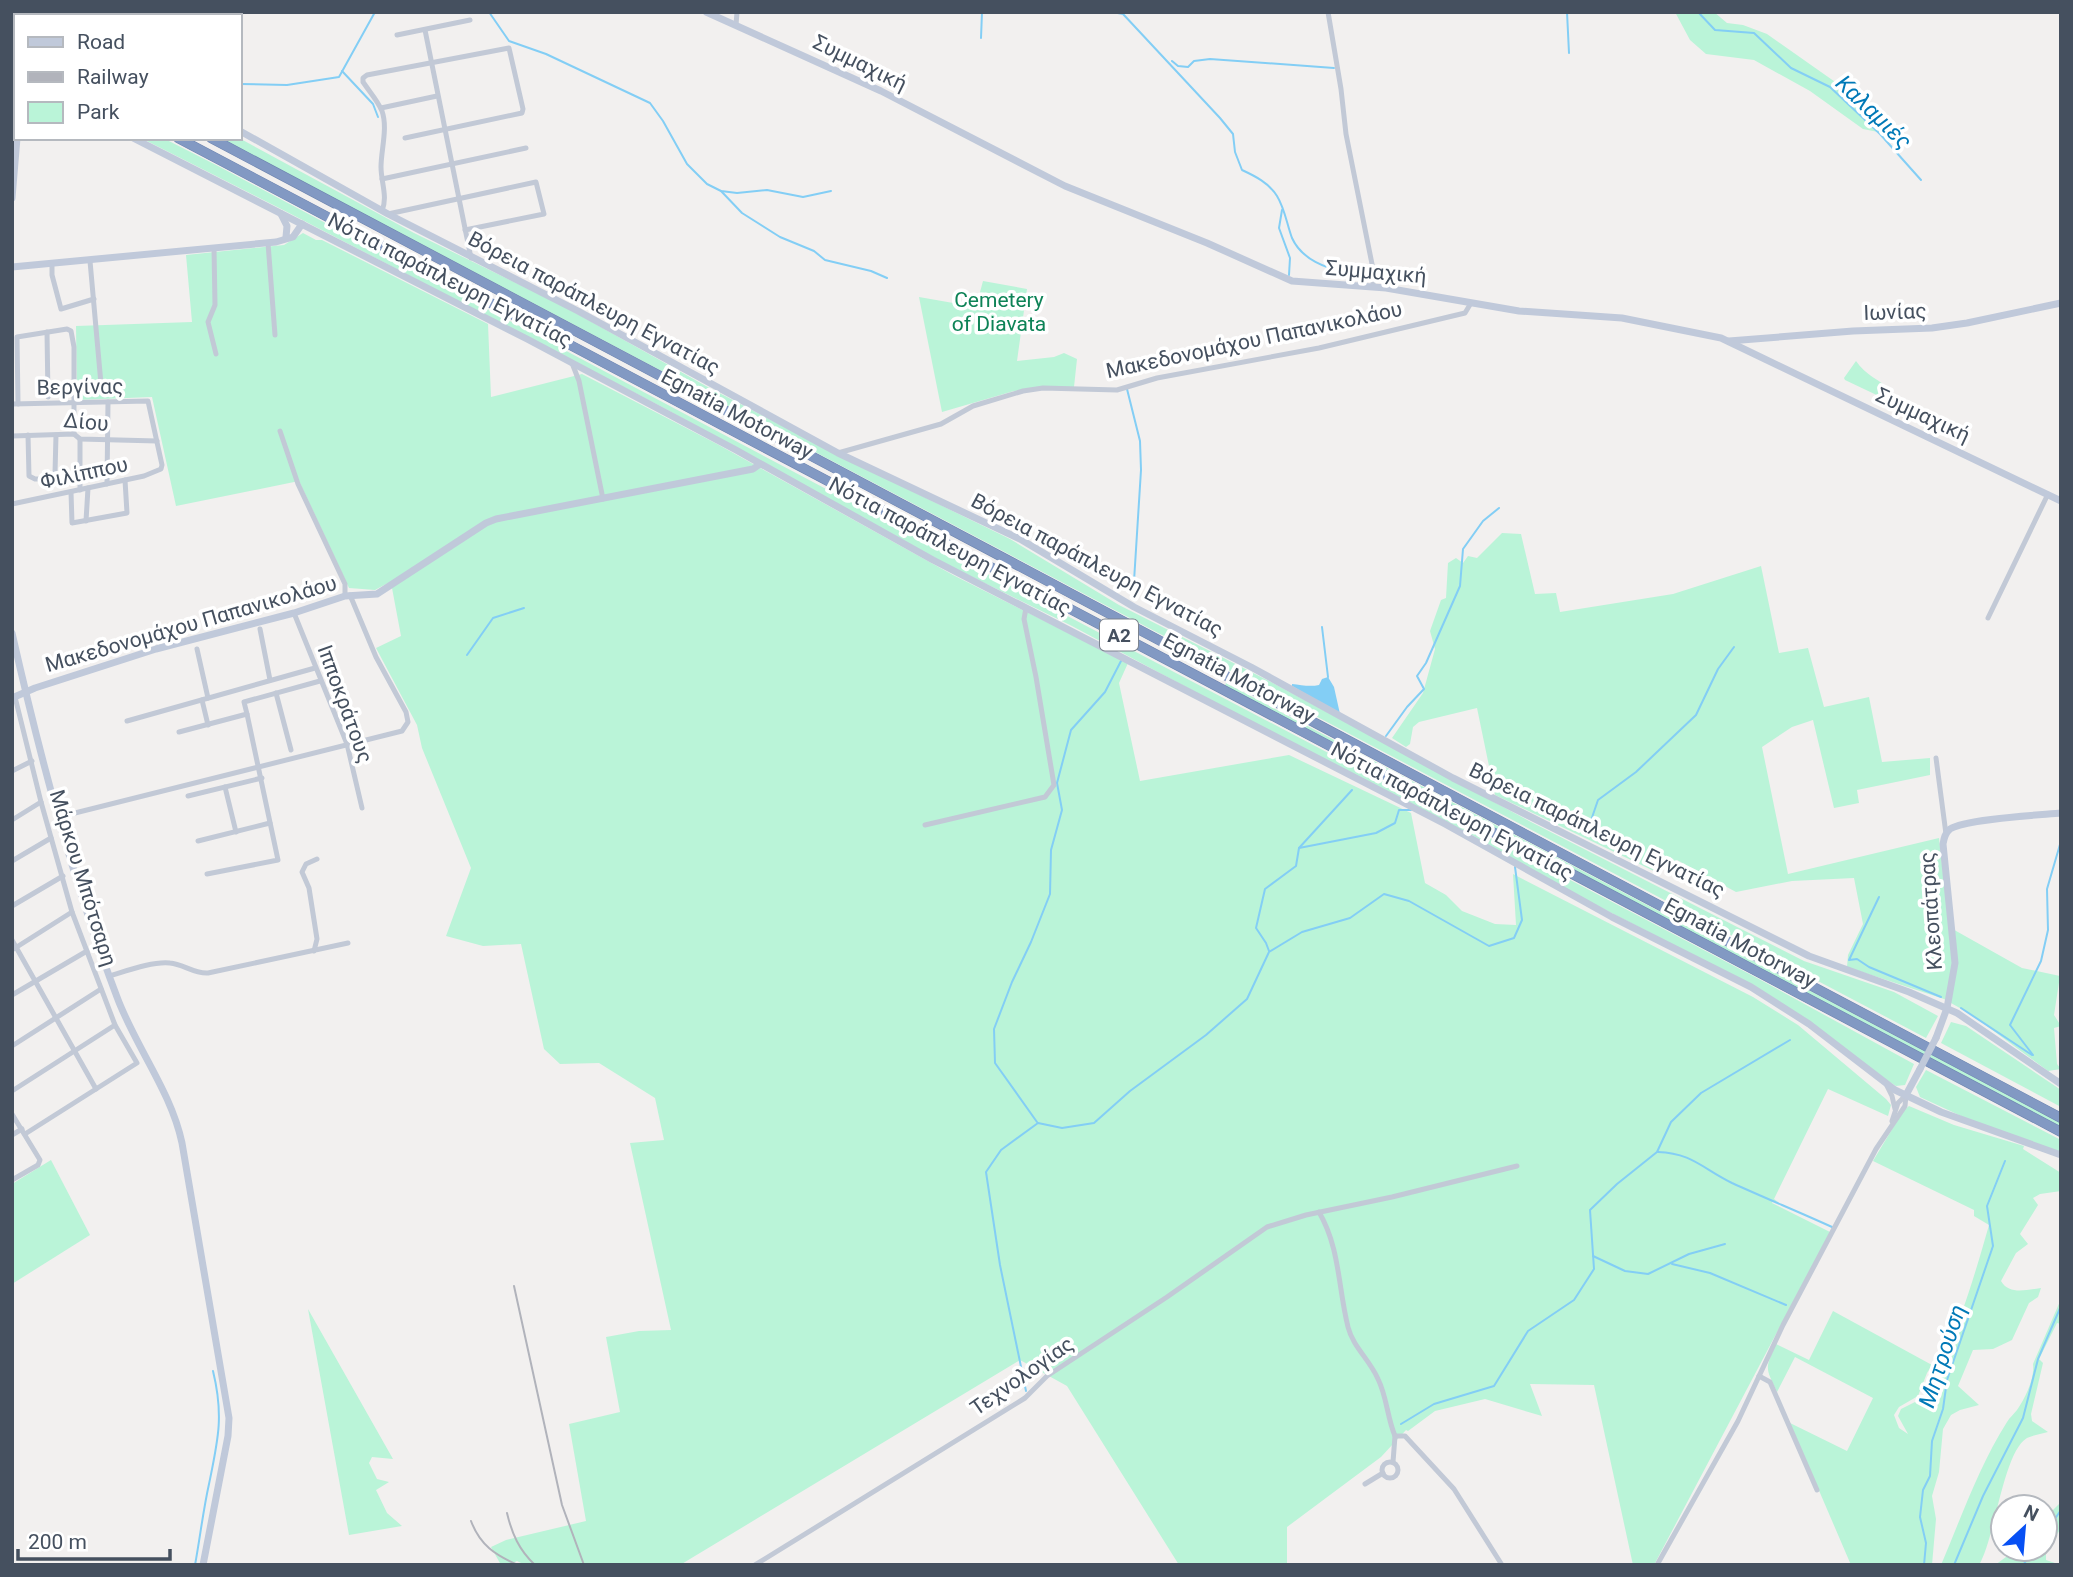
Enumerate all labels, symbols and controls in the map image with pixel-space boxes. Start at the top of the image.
legend [14,14,242,140]
text: Road [77,30,125,54]
street label: Συμμαχική [809,30,911,96]
text: Railway [77,65,149,89]
water label: Καλαμιές [1830,70,1917,155]
text: Park [77,100,120,124]
street label: Νότια παράπλευρη Εγνατίας [324,208,576,352]
street label: Βόρεια παράπλευρη Εγνατίας [464,226,724,380]
street label: Συμμαχική [1325,256,1427,288]
park label: Cemetery of Diavata [952,288,1046,336]
street label: Μακεδονομάχου Παπανικολάου [1104,297,1404,383]
street label: Ιωνίας [1863,299,1927,325]
street label: Egnatia Motorway [657,364,817,464]
street label: Βεργίνας [36,374,124,400]
street label: Συμμαχική [1872,383,1974,447]
street label: Δίου [63,408,109,436]
street label: Φιλίππου [38,452,130,494]
street label: Νότια παράπλευρη Εγνατίας [825,472,1075,620]
street label: Βόρεια παράπλευρη Εγνατίας [967,488,1227,642]
street label: Μακεδονομάχου Παπανικολάου [43,571,339,677]
road number: Α2 [1100,620,1138,650]
street label: Egnatia Motorway [1159,628,1319,728]
street label: Ιπποκράτους [313,642,377,766]
street label: Νότια παράπλευρη Εγνατίας [1327,737,1577,885]
street label: Βόρεια παράπλευρη Εγνατίας [1465,758,1729,902]
street label: Μάρκου Μπότσαρη [45,787,121,969]
street label: Κλεοπάτρας [1915,851,1947,971]
street label: Egnatia Motorway [1660,893,1820,993]
water label: Μητρούση [1913,1301,1972,1411]
street label: Τεχνολογίας [966,1332,1078,1420]
north arrow [1989,1493,2059,1563]
text: N [2020,1500,2042,1526]
scale bar [18,1518,170,1562]
text: 200 m [28,1530,87,1554]

